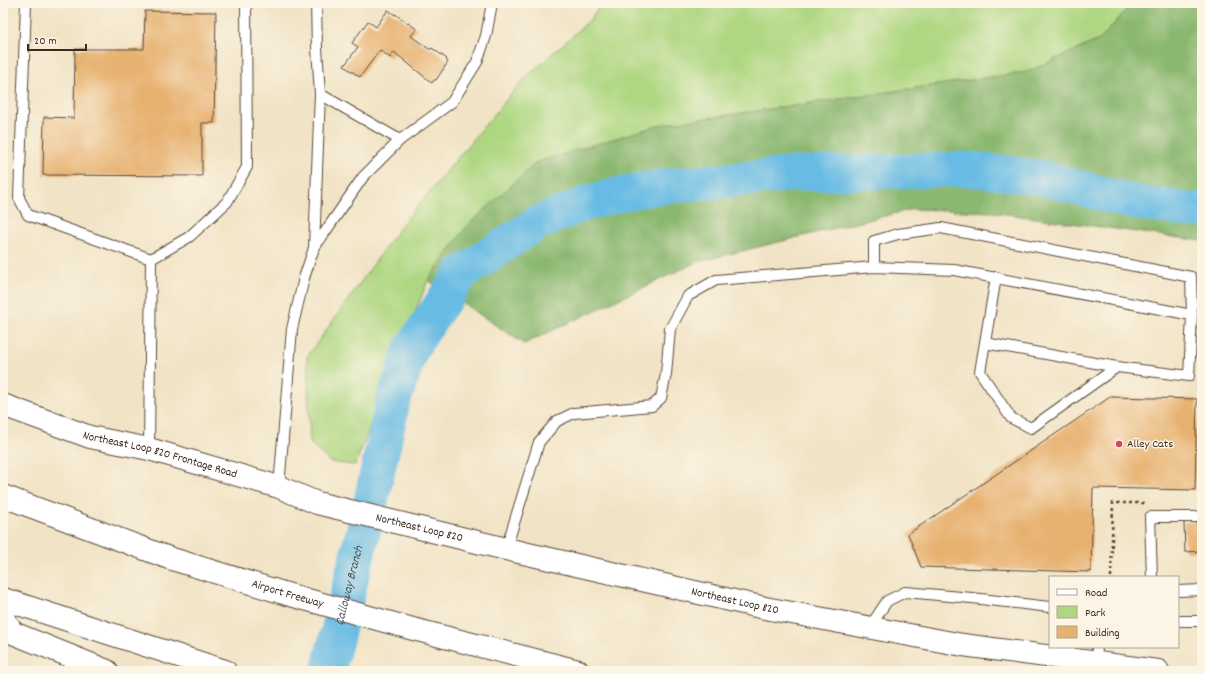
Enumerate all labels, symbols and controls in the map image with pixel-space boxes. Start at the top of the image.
scale bar [28,26,86,52]
text: 20 m [34,33,57,50]
street label: Northeast Loop 820 Frontage Road [80,427,239,483]
place label: Alley Cats [1127,436,1173,453]
marker: Alley Cats [1114,439,1124,449]
street label: Northeast Loop 820 [374,509,465,547]
water label: Calloway Branch [330,543,369,628]
street label: Airport Freeway [249,575,327,613]
legend [1049,576,1179,648]
street label: Northeast Loop 820 [690,583,780,619]
text: Road [1085,585,1107,602]
text: Park [1085,605,1106,622]
text: Building [1085,625,1120,642]

